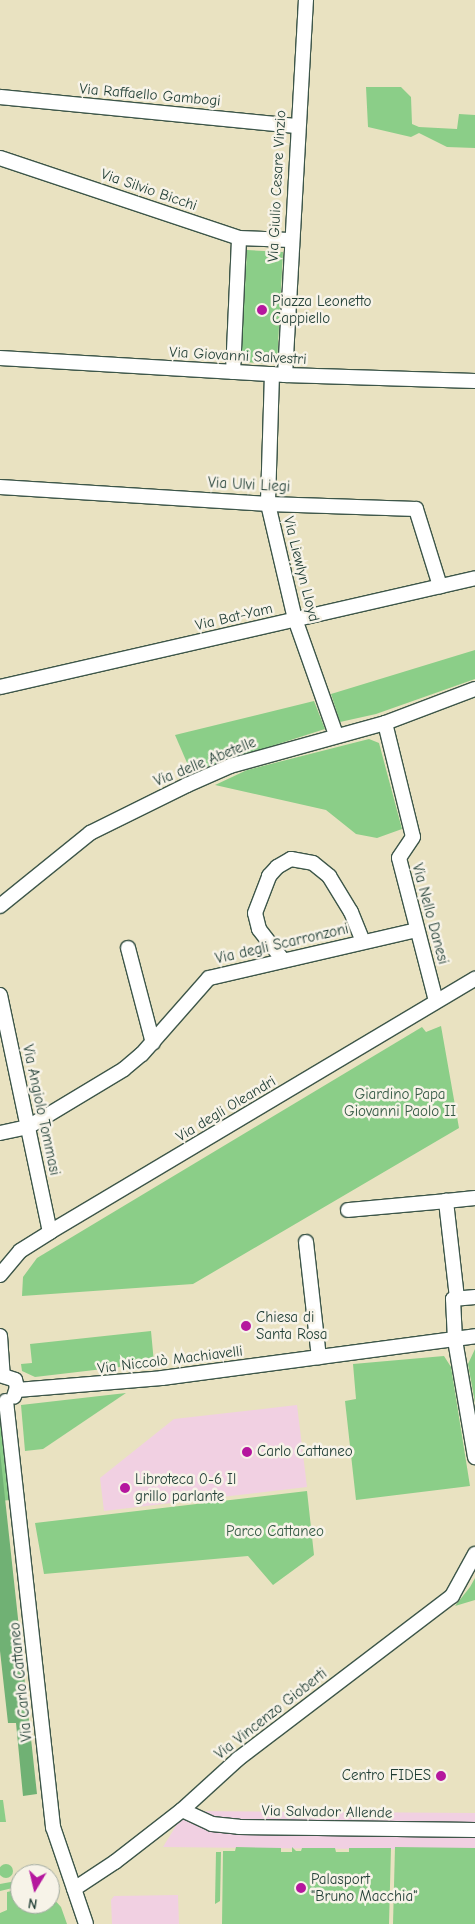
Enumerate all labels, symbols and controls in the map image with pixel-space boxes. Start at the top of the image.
street label: Via Raffaello Gambogi [79,80,221,110]
street label: Via Giulio Cesare Vinzio [264,110,290,262]
street label: Via Silvio Bicchi [99,165,199,215]
place label: Piazza Leonetto Cappiello [272,292,372,327]
marker: Piazza Leonetto Cappiello [256,304,268,316]
street label: Via Giovanni Salvestri [169,343,307,369]
street label: Via Ulvi Liegi [207,474,291,496]
street label: Via Liewlyn Lloyd [279,514,323,624]
street label: Via Bat-Yam [194,599,274,635]
street label: Via delle Abetelle [151,733,259,791]
street label: Via Nello Danesi [408,862,452,966]
street label: Via degli Scarronzoni [214,920,350,968]
street label: Via Angiolo Tommasi [18,1043,64,1177]
street label: Via degli Oleandri [173,1072,279,1146]
park label: Giardino Papa Giovanni Paolo II [344,1085,456,1120]
place label: Chiesa di Santa Rosa [256,1308,327,1343]
marker: Chiesa di Santa Rosa [240,1320,252,1332]
street label: Via Niccolò Machiavelli [96,1342,244,1378]
place label: Carlo Cattaneo [257,1443,353,1461]
marker: Carlo Cattaneo [241,1446,253,1458]
place label: Libroteca 0-6 Il grillo parlante [135,1470,236,1505]
marker: Libroteca 0-6 Il grillo parlante [119,1482,131,1494]
park label: Parco Cattaneo [226,1523,324,1541]
street label: Via Carlo Cattaneo [6,1621,36,1743]
street label: Via Vincenzo Gioberti [211,1665,331,1763]
place label: Centro FIDES [342,1767,431,1785]
marker: Centro FIDES [435,1770,447,1782]
street label: Via Salvador Allende [262,1802,392,1822]
north arrow [10,1864,60,1914]
place label: Palasport "Bruno Macchia" [311,1870,417,1905]
marker: Palasport "Bruno Macchia" [295,1882,307,1894]
text: N [27,1894,39,1912]

